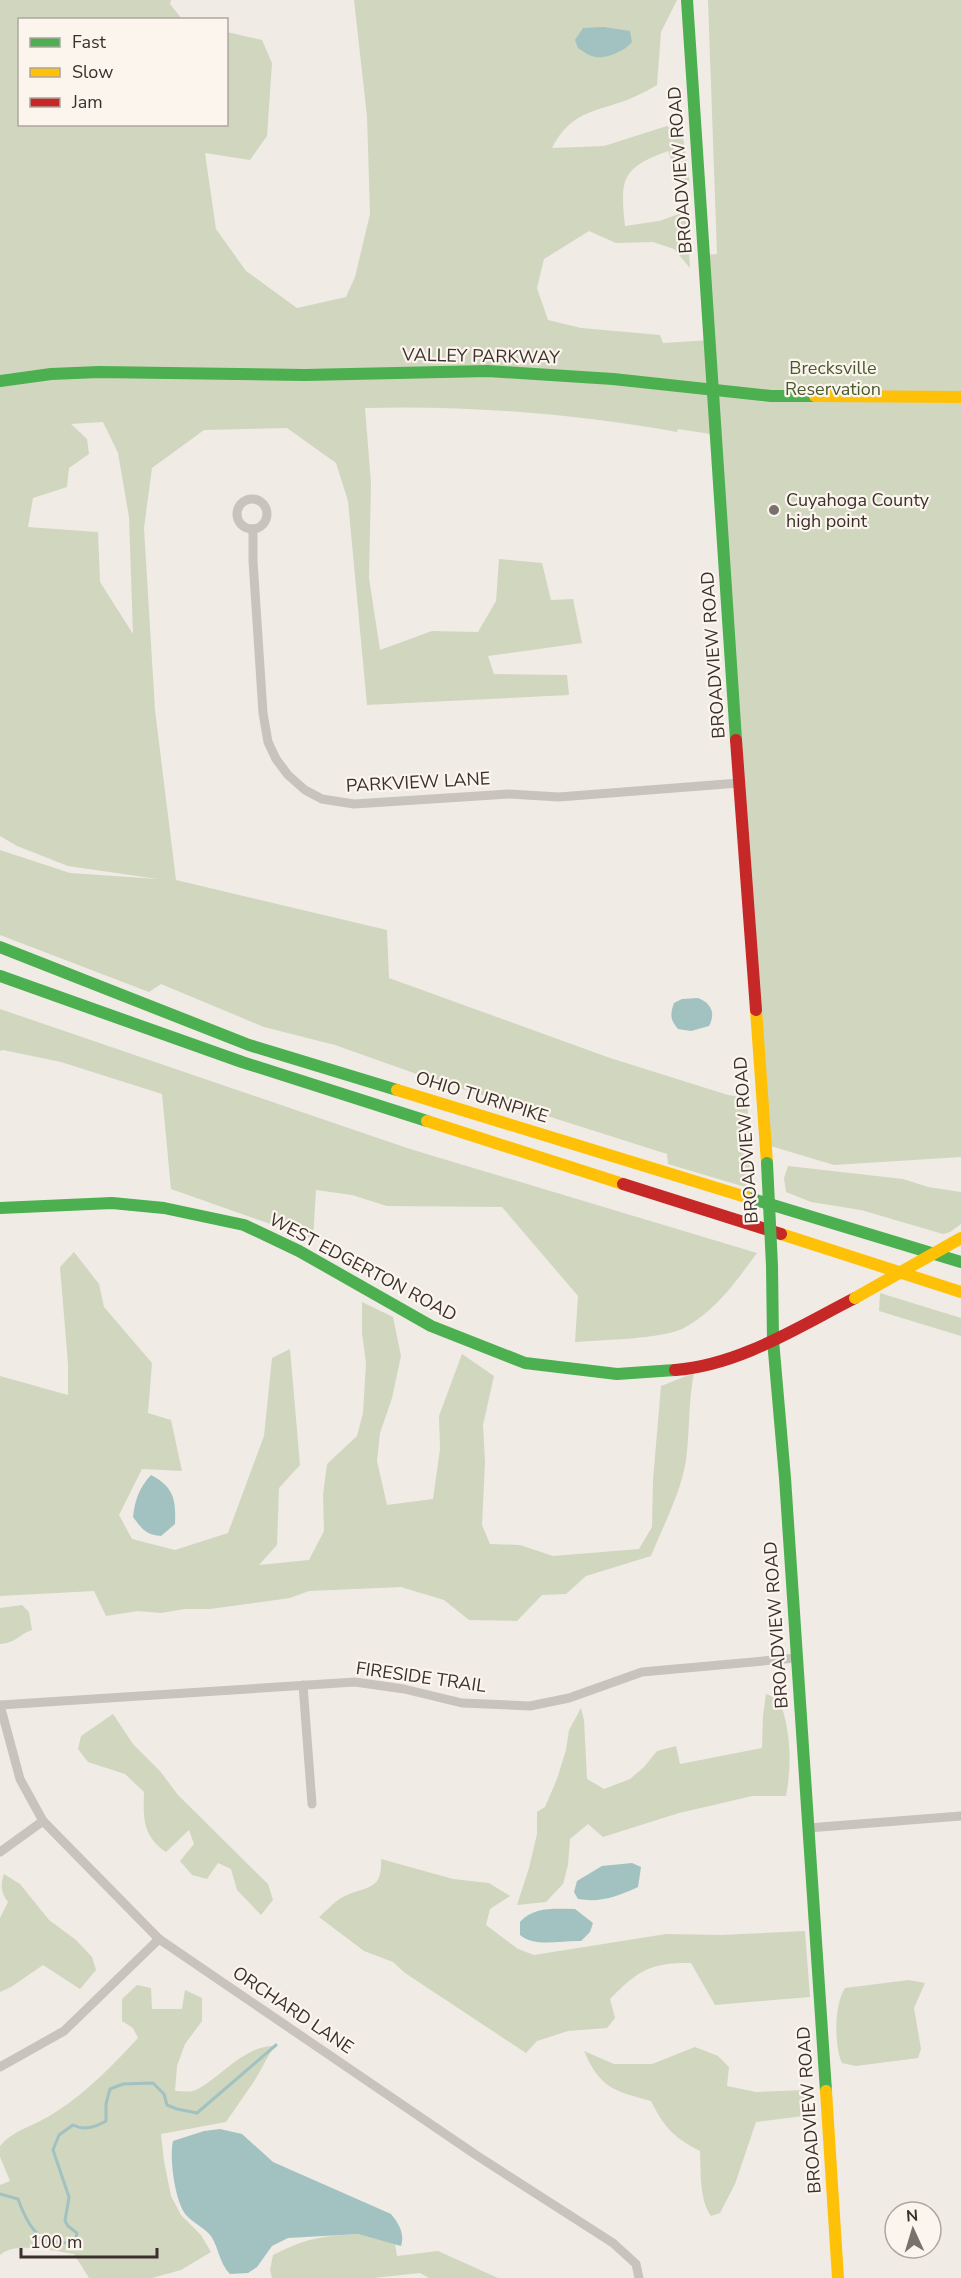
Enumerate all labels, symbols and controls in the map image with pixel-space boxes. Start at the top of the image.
legend [18,18,228,126]
text: Fast [72,30,107,54]
text: Slow [72,60,113,84]
street label: BROADVIEW ROAD [662,86,698,254]
text: Jam [71,90,103,114]
street label: VALLEY PARKWAY [401,343,560,369]
park label: Brecksville Reservation [785,356,881,401]
place label: Cuyahoga County high point [786,488,930,533]
marker: Cuyahoga County high point [767,503,781,517]
street label: BROADVIEW ROAD [695,571,731,739]
street label: PARKVIEW LANE [345,766,491,798]
street label: BROADVIEW ROAD [728,1056,764,1224]
street label: OHIO TURNPIKE [413,1065,551,1129]
street label: WEST EDGERTON ROAD [265,1207,461,1327]
street label: BROADVIEW ROAD [758,1541,794,1709]
street label: FIRESIDE TRAIL [354,1656,488,1698]
street label: ORCHARD LANE [228,1961,358,2059]
street label: BROADVIEW ROAD [791,2026,827,2194]
north arrow [883,2200,943,2260]
text: N [905,2205,919,2227]
scale bar [21,2221,158,2259]
text: 100 m [30,2230,82,2254]

